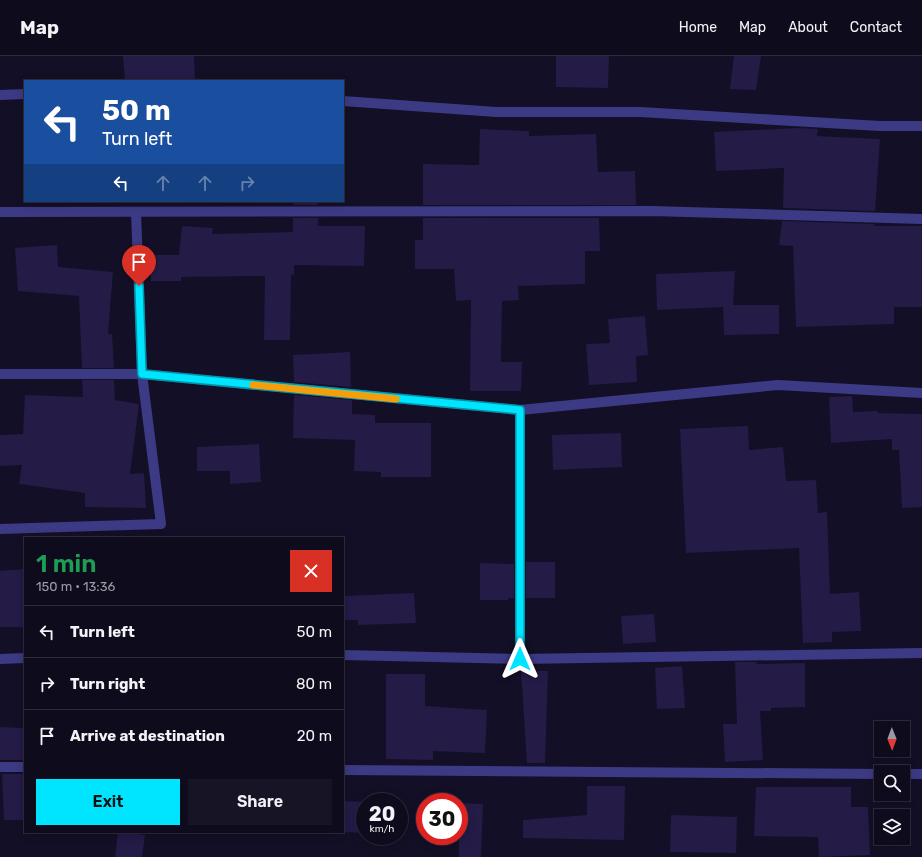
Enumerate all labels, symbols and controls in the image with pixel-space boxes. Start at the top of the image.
text: Map [20,16,59,39]
text: Home [679,19,717,36]
text: Map [739,19,766,36]
text: About [788,19,828,36]
text: Contact [850,19,902,36]
text: 50 m [102,94,171,127]
icon: left [36,96,88,148]
text: Turn left [102,128,172,150]
icon: left [110,172,132,194]
icon: ahead [152,172,174,194]
icon: ahead [194,172,216,194]
icon: right [236,172,258,194]
pin [122,245,156,286]
icon: arrive [128,251,150,273]
text: 1 min [36,550,96,578]
button: close [290,550,332,592]
text: 150 m · 13:36 [36,579,115,594]
icon: left [36,621,58,643]
text: Turn left [70,623,135,641]
text: 50 m [297,623,332,641]
position arrow [499,638,541,680]
icon: right [36,673,58,695]
text: Turn right [70,675,145,693]
text: 80 m [296,675,332,693]
north arrow [874,721,910,757]
map controls [874,721,910,845]
icon: arrive [36,725,58,747]
text: Arrive at destination [70,727,225,745]
text: 20 m [297,727,332,745]
button: search [874,765,910,801]
button: Exit [36,779,180,825]
button: Share [188,779,332,825]
speed limit sign: 30 [416,793,468,845]
text: 20 [369,802,395,826]
button: layers [874,809,910,845]
text: km/h [370,823,394,835]

